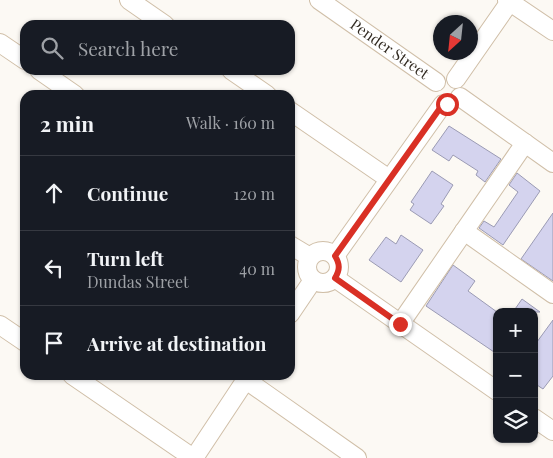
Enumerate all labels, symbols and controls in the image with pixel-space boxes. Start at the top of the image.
street label: Pender Street [347,14,434,84]
north arrow [433,15,478,60]
search box [20,20,295,75]
icon: search [38,34,66,62]
text: Search here [78,35,178,61]
route start [436,93,459,116]
text: 2 min [40,109,94,137]
text: Walk · 160 m [186,112,275,133]
icon: ahead [40,179,68,207]
text: Continue [87,180,168,206]
text: 120 m [234,183,275,204]
text: Turn left [87,245,164,271]
icon: left [40,254,68,282]
text: 40 m [239,258,275,279]
text: Dundas Street [87,271,189,292]
map controls [493,308,538,443]
button: + [493,308,538,353]
route end [389,313,412,336]
icon: arrive [40,329,68,357]
text: Arrive at destination [87,330,267,356]
button: − [493,353,538,398]
button: layers [493,398,538,443]

